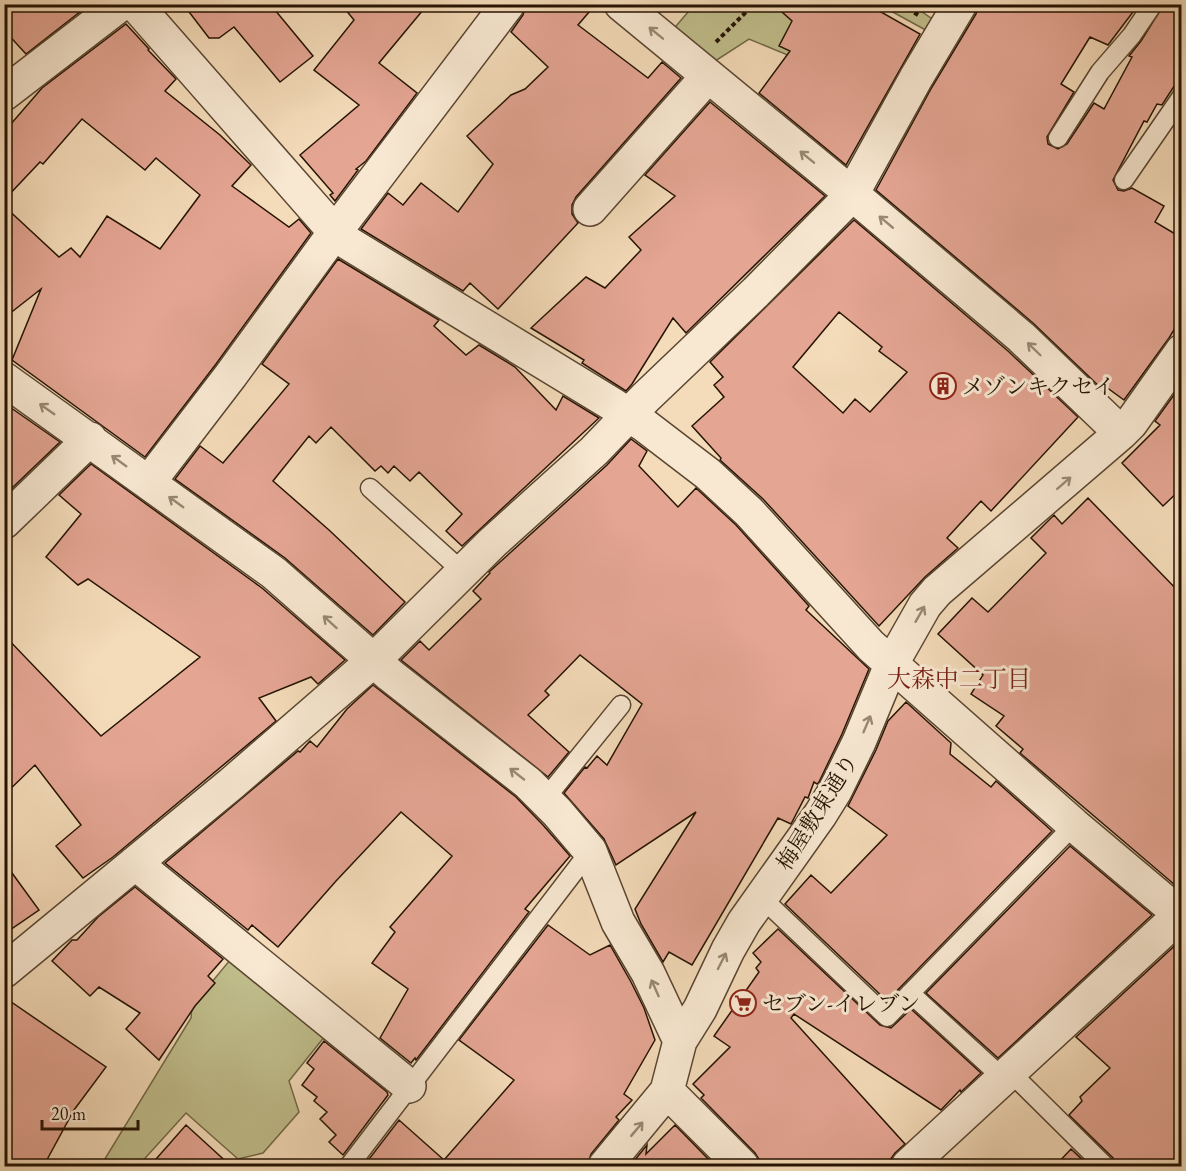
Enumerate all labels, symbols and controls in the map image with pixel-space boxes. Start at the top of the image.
one-way arrow [648,27,664,40]
one-way arrow [799,150,815,163]
one-way arrow [879,215,894,229]
one-way arrow [1027,342,1042,356]
building icon: メゾンキクセイ [928,371,958,401]
place label: メゾンキクセイ [962,372,1115,401]
one-way arrow [39,403,56,415]
one-way arrow [112,455,128,467]
one-way arrow [1056,476,1071,490]
one-way arrow [169,496,185,508]
one-way arrow [914,606,926,623]
one-way arrow [323,615,338,629]
district label: 大森中二丁目 [887,663,1031,694]
one-way arrow [862,715,873,733]
street label: 梅屋敷東通り [770,748,864,876]
one-way arrow [509,768,525,781]
one-way arrow [716,953,728,970]
one-way arrow [648,979,660,997]
supermarket icon: セブン-イレブン [728,988,758,1018]
place label: セブン-イレブン [762,989,920,1018]
scale bar [42,1093,138,1131]
text: 20 m [51,1102,86,1125]
one-way arrow [630,1122,644,1137]

